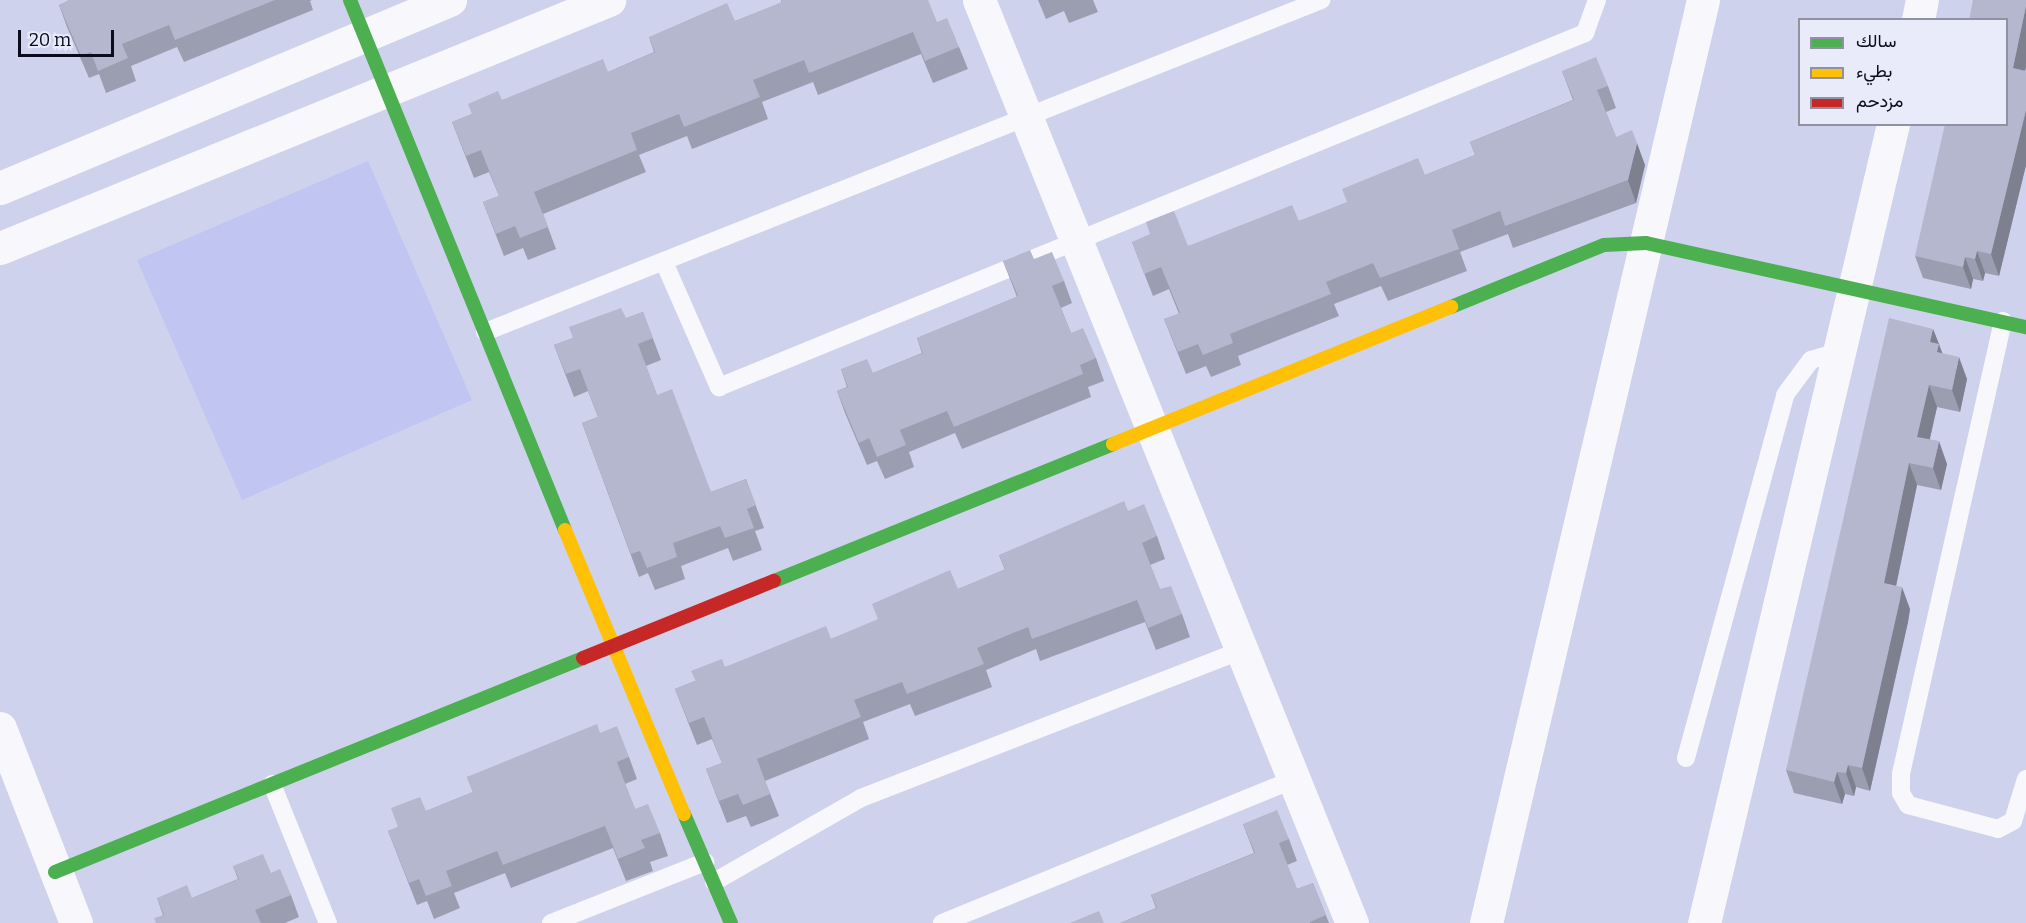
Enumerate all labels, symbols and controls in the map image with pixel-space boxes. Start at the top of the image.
scale bar [21,18,117,56]
legend [1798,18,2008,126]
text: 20 m [29,29,71,51]
text: سالك [1856,30,1896,52]
text: بطيء [1856,60,1892,82]
text: مزدحم [1856,90,1903,112]

